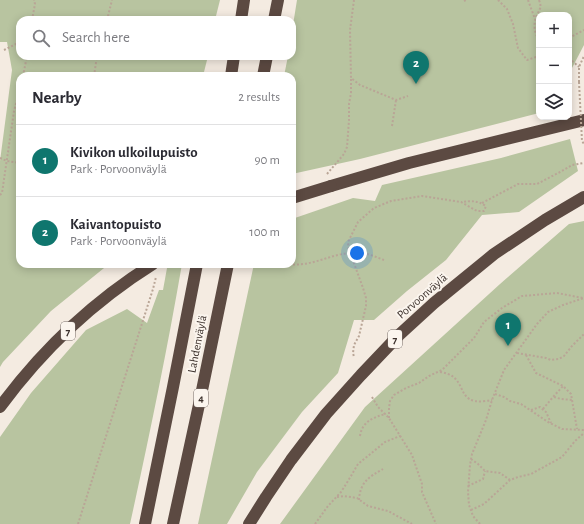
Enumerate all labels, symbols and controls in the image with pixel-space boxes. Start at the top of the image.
map controls [536,12,572,120]
button: + [536,12,572,48]
search box [16,16,296,60]
icon: search [30,27,52,49]
text: Search here [62,30,130,45]
button: − [536,48,572,84]
pin: 2 [403,51,429,84]
button: layers [536,84,572,120]
text: Nearby [32,89,82,106]
text: 2 results [238,91,280,104]
text: Kivikon ulkoilupuisto [70,145,198,160]
text: 1 [43,154,47,167]
text: 90 m [254,154,280,167]
text: Park · Porvoonväylä [70,163,167,176]
text: Kaivantopuisto [70,217,161,232]
text: 2 [42,226,48,239]
text: 100 m [249,226,280,239]
text: Park · Porvoonväylä [70,235,167,248]
your location [347,243,367,263]
street label: Porvoonväylä [395,271,450,322]
pin: 1 [495,313,521,346]
street label: Lahdenväylä [186,314,210,374]
road number: 7 [61,322,75,340]
road number: 7 [388,330,402,348]
road number: 4 [194,389,208,407]

